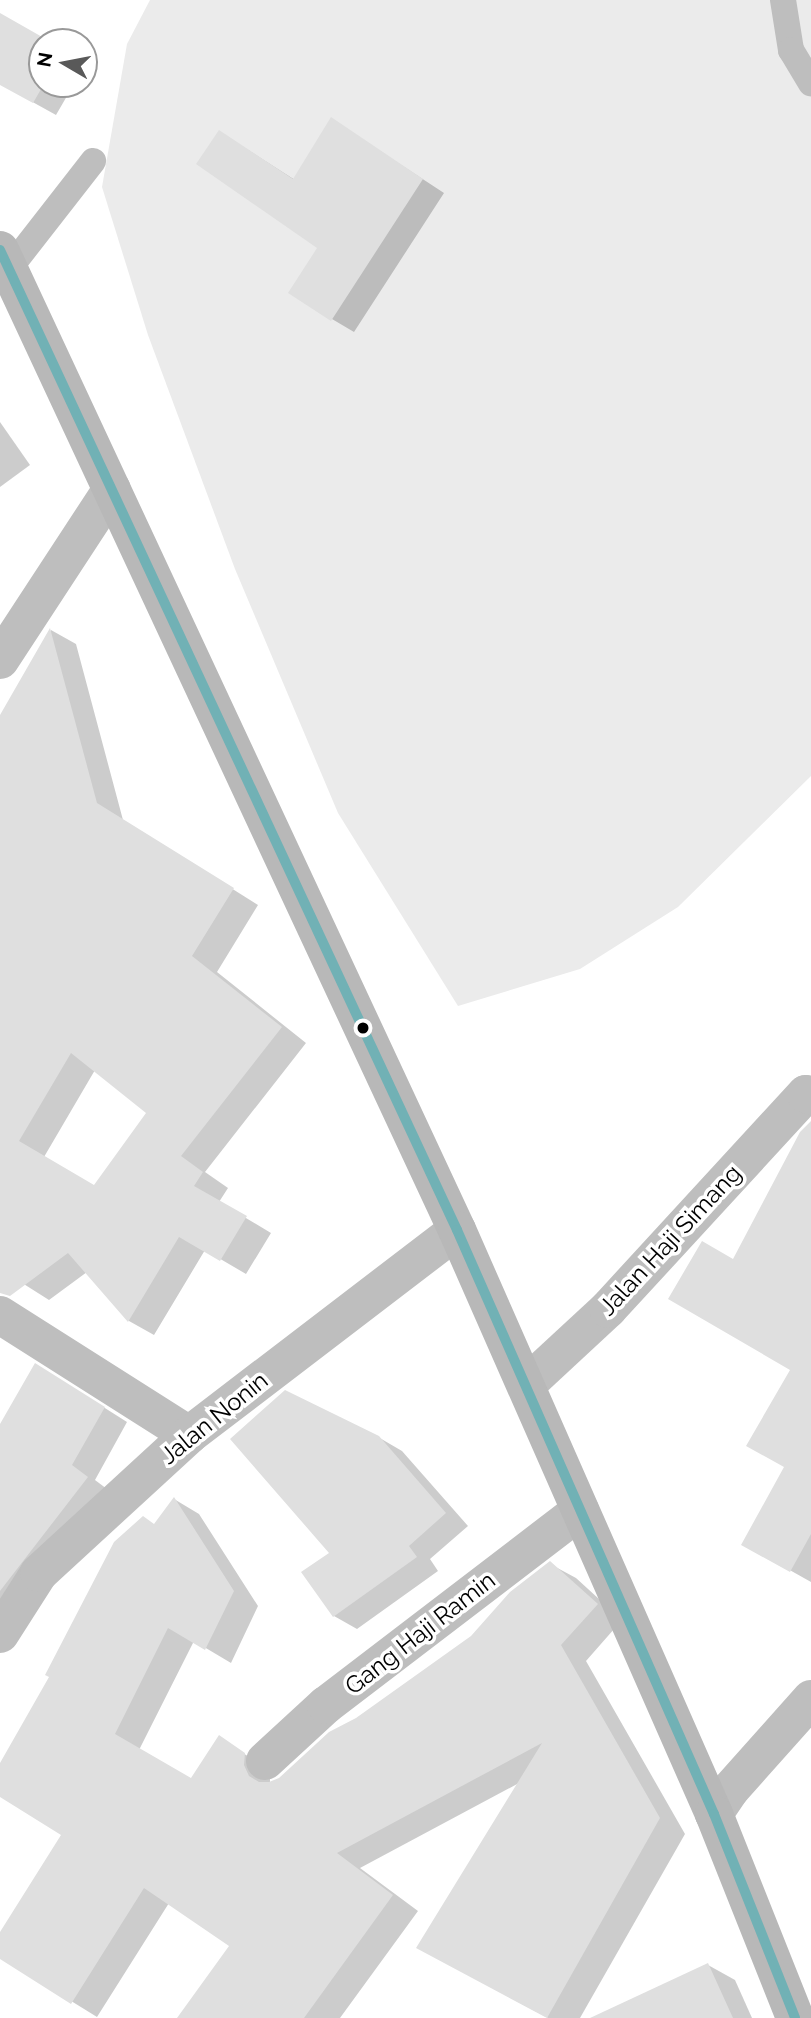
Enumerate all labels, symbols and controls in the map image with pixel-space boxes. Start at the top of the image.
north arrow [28,28,98,98]
text: N [32,51,56,69]
unlabelled marker [356,1021,370,1035]
street label: Jalan Haji Simang [593,1159,747,1321]
street label: Jalan Nonin [154,1366,274,1470]
street label: Gang Haji Ramin [339,1565,501,1701]

